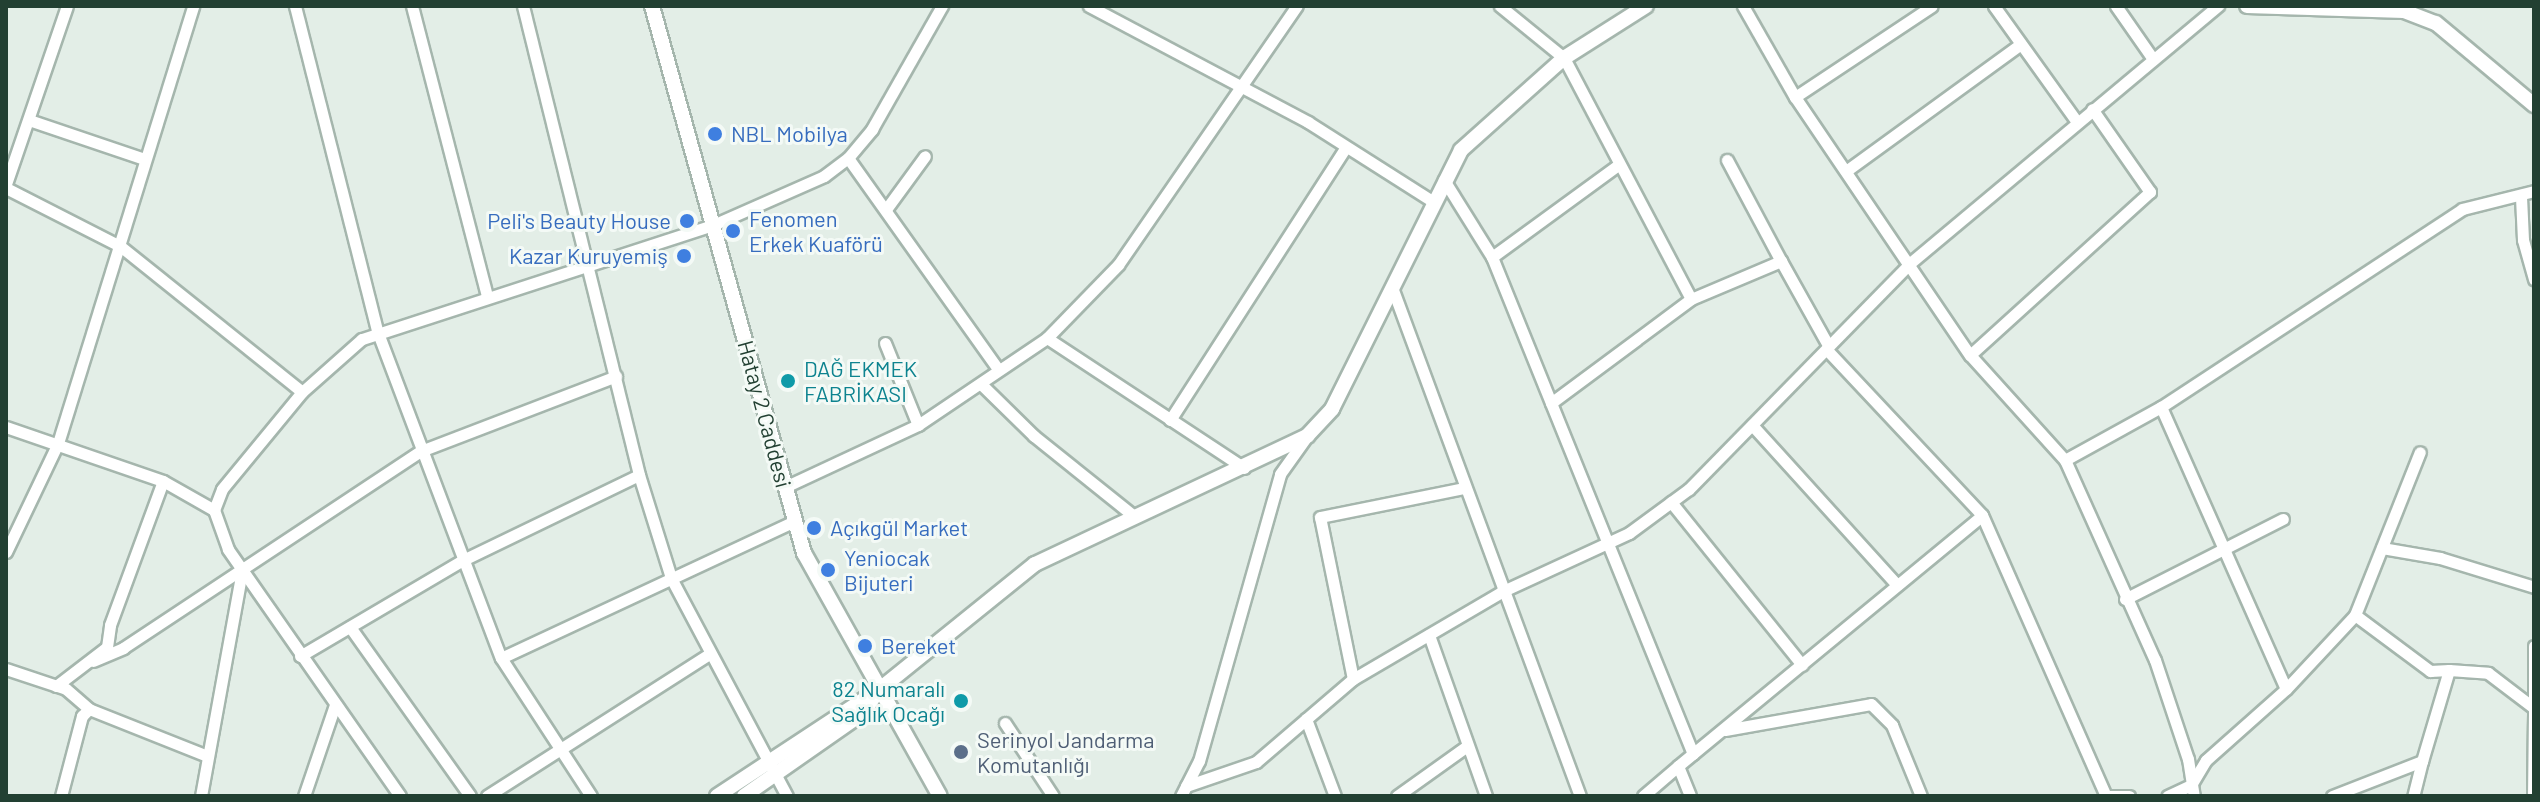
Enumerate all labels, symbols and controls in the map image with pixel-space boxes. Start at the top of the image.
place label: NBL Mobilya [731,121,848,147]
marker: NBL Mobilya [706,125,724,143]
place label: Fenomen Erkek Kuaförü [749,205,883,256]
place label: Peli's Beauty House [487,208,671,234]
marker: Peli's Beauty House [678,212,696,230]
marker: Fenomen Erkek Kuaförü [724,222,742,240]
place label: Kazar Kuruyemiş [509,243,668,269]
marker: Kazar Kuruyemiş [675,247,693,265]
street label: Hatay 2 Caddesi [733,337,797,491]
place label: DAĞ EKMEK FABRİKASI [804,355,917,406]
marker: DAĞ EKMEK FABRİKASI [779,372,797,390]
place label: Açıkgül Market [830,515,968,541]
marker: Açıkgül Market [805,519,823,537]
place label: Yeniocak Bijuteri [844,544,930,596]
marker: Yeniocak Bijuteri [819,561,837,579]
place label: Bereket [881,633,956,659]
marker: Bereket [856,637,874,655]
place label: 82 Numaralı Sağlık Ocağı [831,675,945,726]
marker: 82 Numaralı Sağlık Ocağı [952,692,970,710]
place label: Serinyol Jandarma Komutanlığı [977,726,1154,778]
marker: Serinyol Jandarma Komutanlığı [952,743,970,761]

